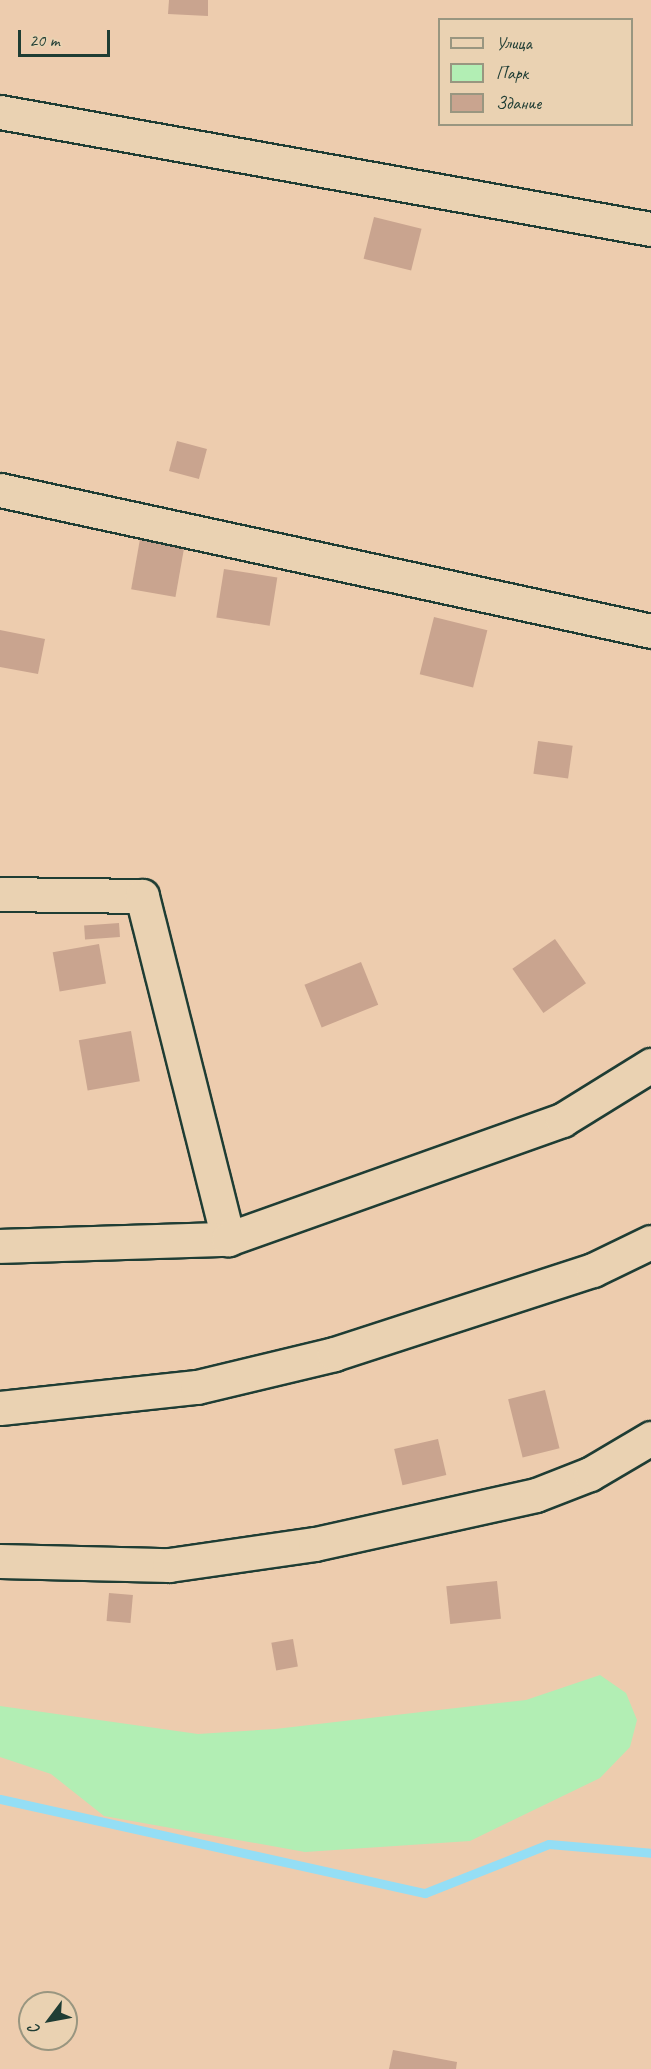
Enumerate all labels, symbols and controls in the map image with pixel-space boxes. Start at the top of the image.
scale bar [21,18,112,56]
legend [438,18,633,126]
text: 20 m [29,29,60,51]
text: Улица [496,32,532,54]
text: Парк [496,62,528,84]
text: Здание [496,92,541,114]
north arrow [18,1991,78,2051]
text: С [24,2021,45,2038]

